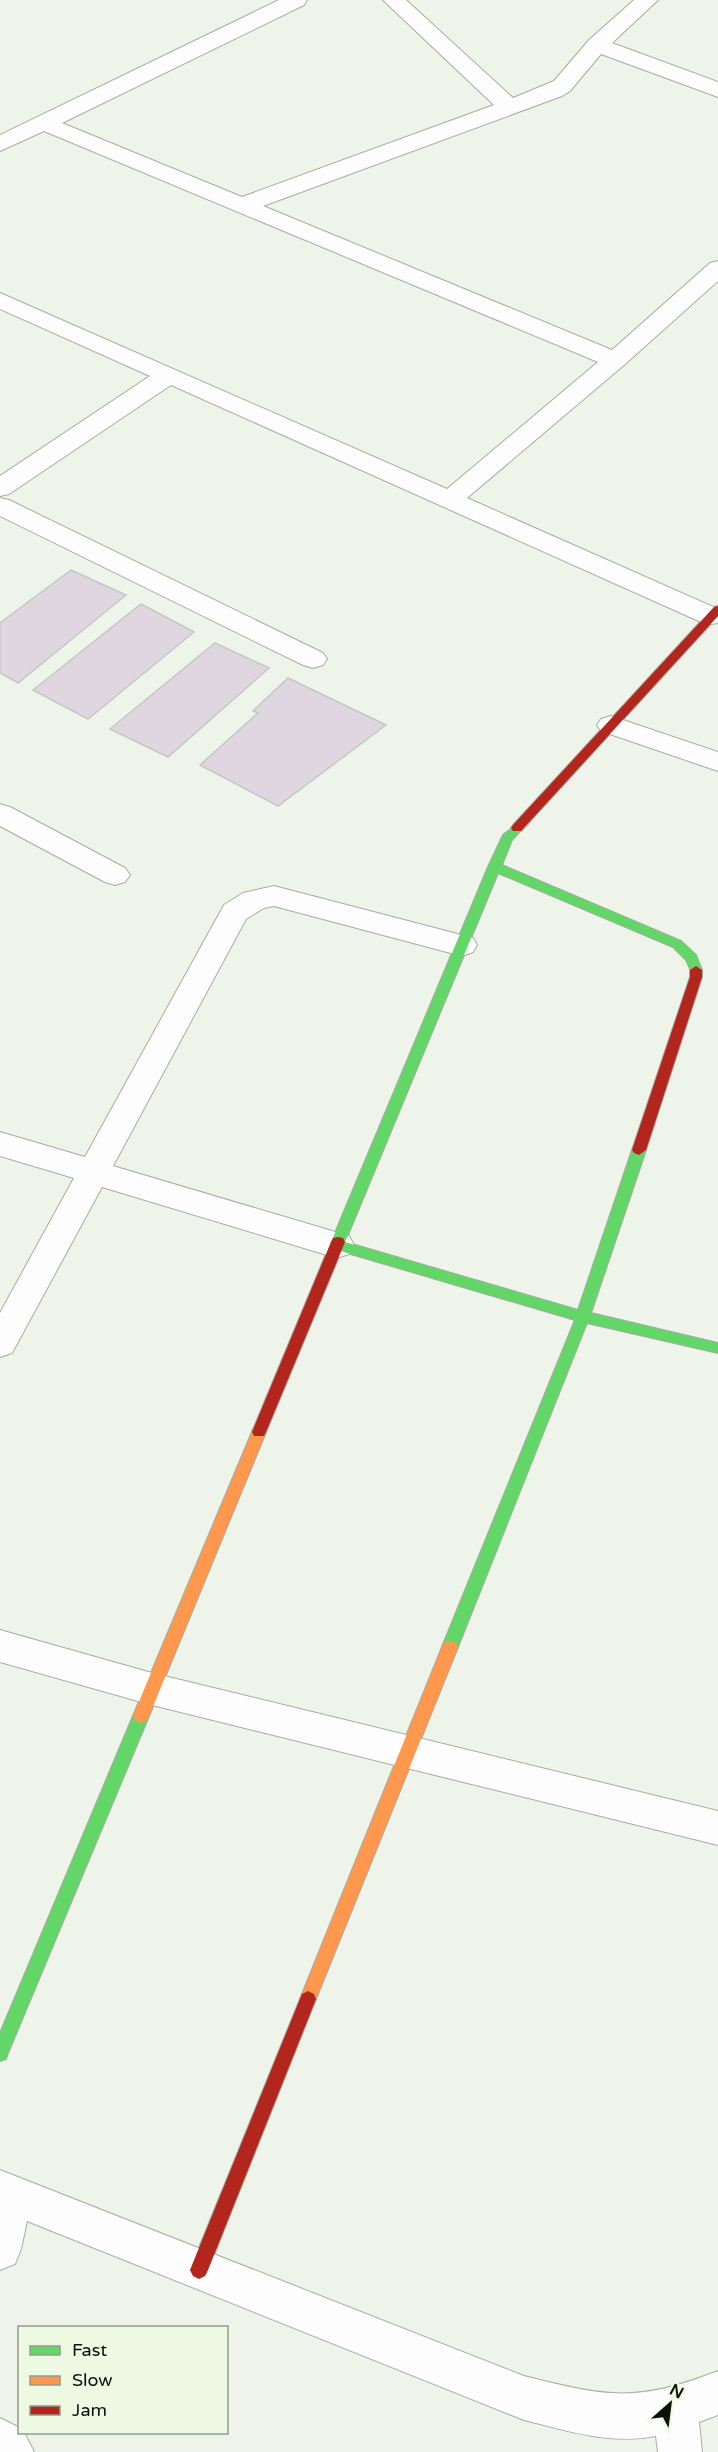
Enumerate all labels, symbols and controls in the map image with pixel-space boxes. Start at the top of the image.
legend [18,2326,228,2434]
text: Fast [72,2339,107,2361]
text: Slow [72,2369,113,2391]
north arrow [640,2374,700,2434]
text: N [666,2380,687,2403]
text: Jam [72,2399,107,2421]

